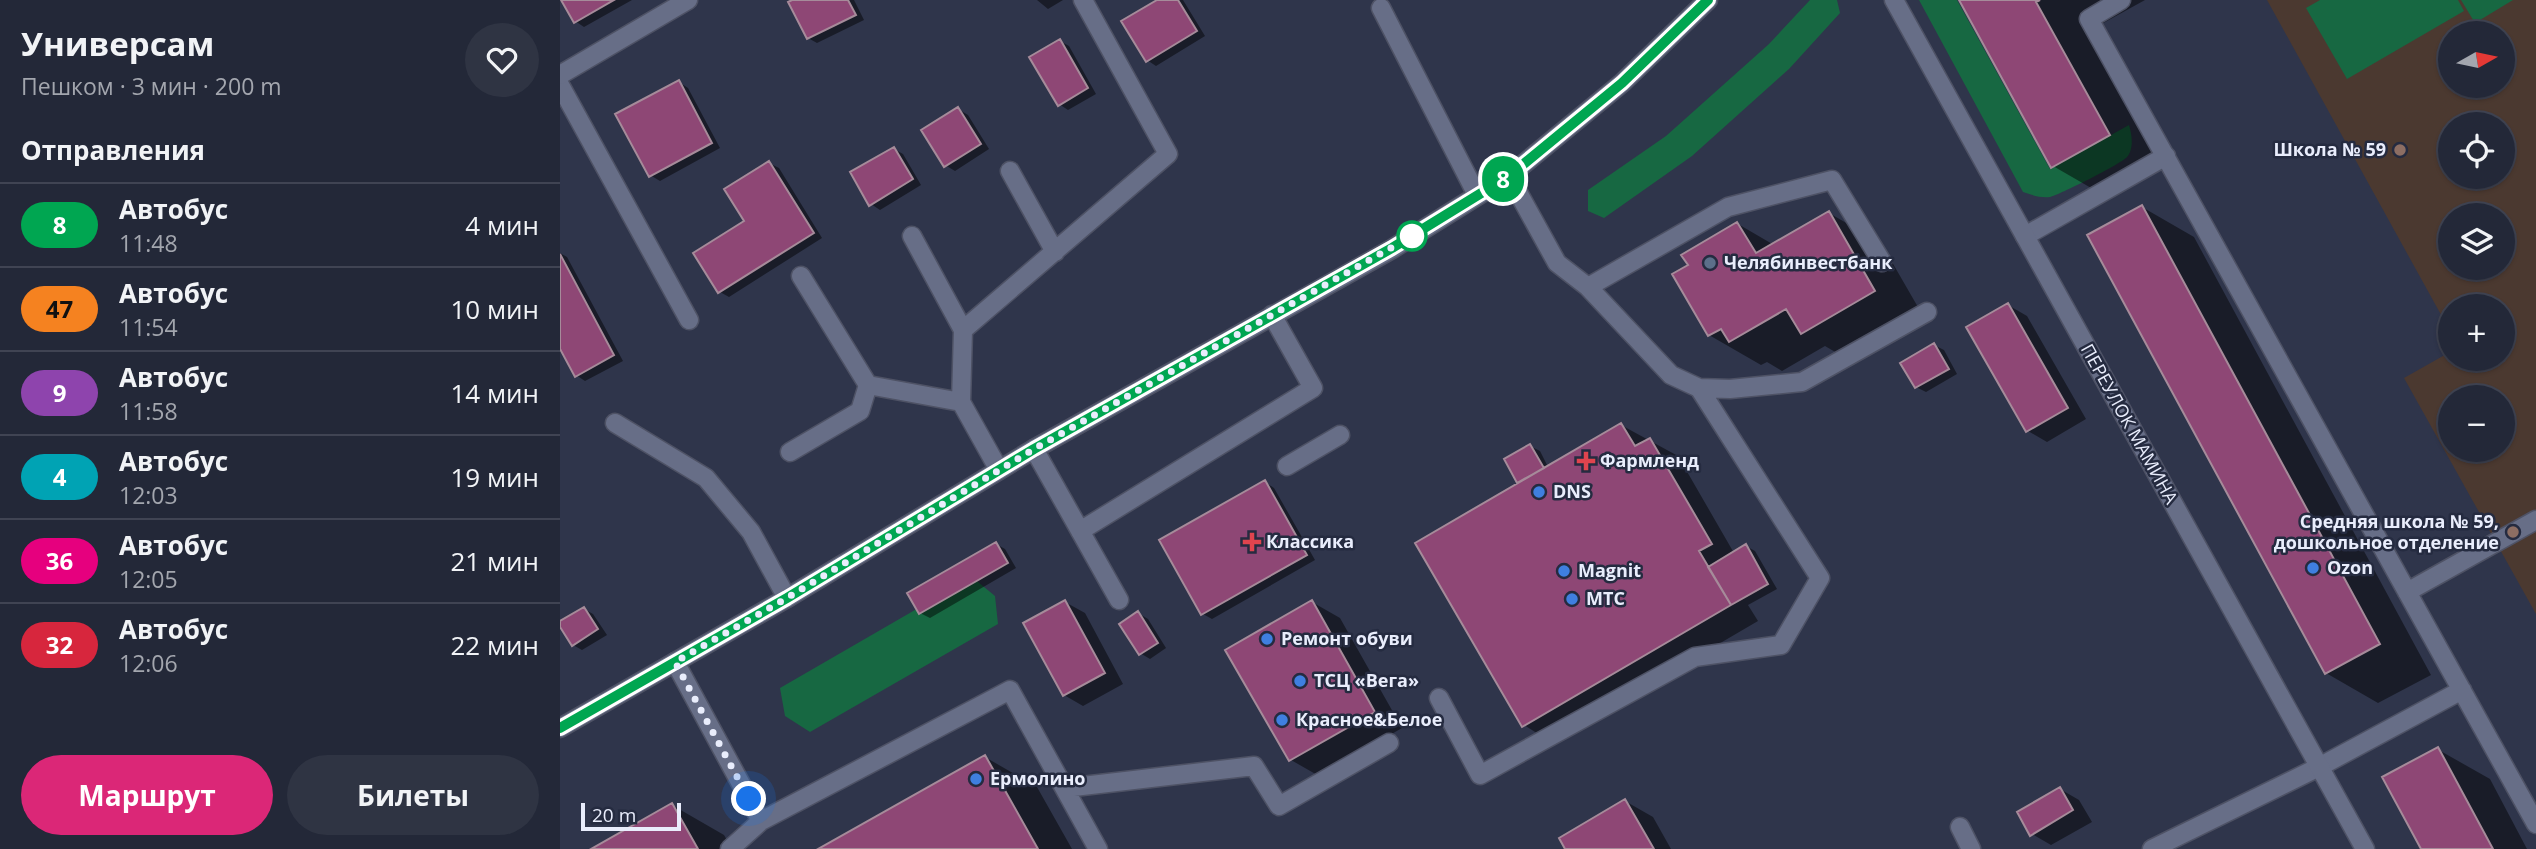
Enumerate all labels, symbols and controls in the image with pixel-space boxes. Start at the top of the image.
text: Универсам [21,21,214,66]
north arrow [2438,21,2515,98]
map controls [2438,21,2515,462]
button: heart [465,23,539,97]
text: Пешком · 3 мин · 200 m [21,70,282,102]
button: locate [2438,112,2515,189]
text: Отправления [21,132,205,168]
place label: Школа № 59 [2273,137,2386,161]
marker: Школа № 59 [2392,142,2408,158]
line badge: 8 [1480,156,1526,202]
text: 8 [1496,162,1510,195]
text: Автобус [119,191,228,227]
button: layers [2438,203,2515,280]
text: 4 мин [465,207,539,243]
text: 8 [53,208,66,241]
unlabelled marker [1397,221,1427,251]
text: 11:48 [119,227,178,259]
place label: Челябинвестбанк [1724,250,1893,274]
marker: Челябинвестбанк [1702,255,1718,271]
text: Автобус [119,275,228,311]
text: 10 мин [450,291,539,327]
text: 47 [46,292,73,325]
button: + [2438,294,2515,371]
text: 11:54 [119,311,178,343]
street label: ПЕРЕУЛОК МАМИНА [2076,339,2184,508]
text: Автобус [119,359,228,395]
text: 14 мин [450,375,539,411]
text: 9 [53,376,66,409]
button: − [2438,385,2515,462]
text: 11:58 [119,395,178,427]
text: Автобус [119,443,228,479]
place label: Фармленд [1600,448,1699,472]
marker: Фармленд [1578,453,1594,469]
text: 19 мин [450,459,539,495]
text: 4 [53,460,66,493]
text: 12:03 [119,479,178,511]
place label: DNS [1553,479,1591,503]
marker: DNS [1531,484,1547,500]
place label: Средняя школа № 59, дошкольное отделение [2274,509,2499,554]
marker: Средняя школа № 59, дошкольное отделение [2505,524,2521,540]
text: Автобус [119,527,228,563]
place label: Классика [1266,529,1354,553]
marker: Классика [1244,534,1260,550]
text: 21 мин [450,543,539,579]
text: 36 [46,544,73,577]
place label: Ozon [2327,555,2373,579]
place label: Magnit [1578,558,1641,582]
marker: Ozon [2305,560,2321,576]
text: 12:05 [119,563,178,595]
marker: Magnit [1556,563,1572,579]
place label: МТС [1586,586,1625,610]
marker: МТС [1564,591,1580,607]
text: Автобус [119,611,228,647]
place label: Ремонт обуви [1281,626,1413,650]
text: 22 мин [450,627,539,663]
text: 32 [46,628,73,661]
marker: Ремонт обуви [1259,631,1275,647]
text: 12:06 [119,647,178,679]
place label: ТСЦ «Вега» [1314,668,1419,692]
marker: ТСЦ «Вега» [1292,673,1308,689]
place label: Красное&Белое [1296,707,1442,731]
marker: Красное&Белое [1274,712,1290,728]
button: Маршрут [21,755,273,835]
button: Билеты [287,755,539,835]
place label: Ермолино [990,766,1085,790]
marker: Ермолино [968,771,984,787]
your location [731,781,766,816]
scale bar [581,800,681,832]
text: 20 m [592,802,636,828]

